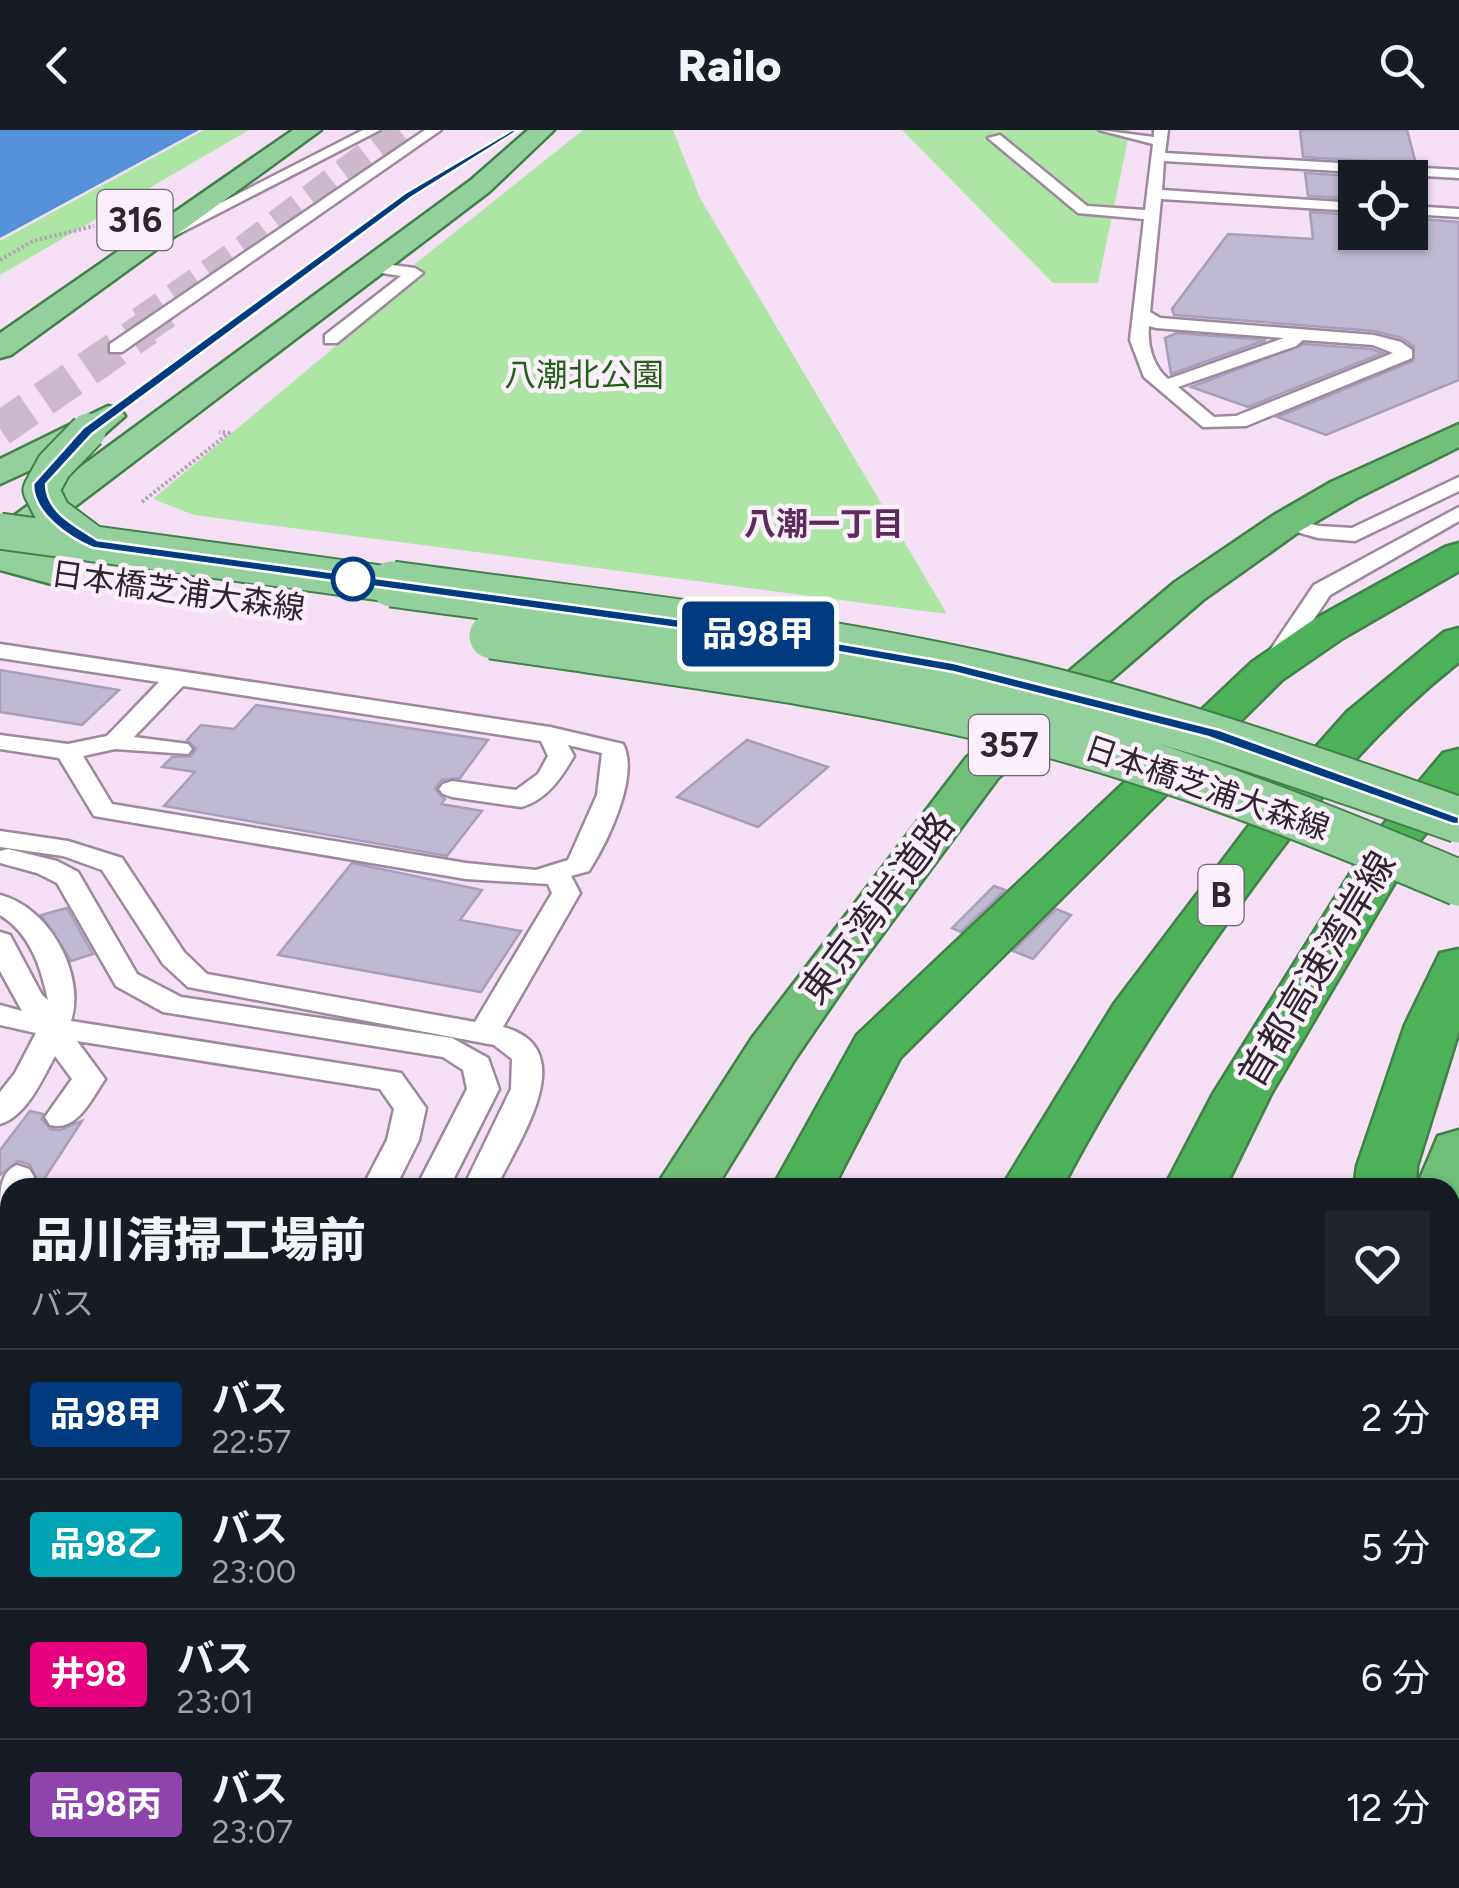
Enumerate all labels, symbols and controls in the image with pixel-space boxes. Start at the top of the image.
icon: back [30,38,85,93]
text: Railo [678,38,781,92]
icon: search [1374,38,1429,93]
map controls [1338,160,1428,250]
button: locate [1338,160,1428,250]
road number: 316 [98,190,172,250]
park label: 八潮北公園 [504,356,664,394]
district label: 八潮一丁目 [744,505,904,543]
street label: 日本橋芝浦大森線 [49,554,307,628]
unlabelled marker [332,558,374,600]
line badge: 品98甲 [688,602,828,666]
text: 品98甲 [702,613,814,655]
road number: 357 [969,715,1049,775]
street label: 日本橋芝浦大森線 [1080,728,1334,848]
street label: 東京湾岸道路 [790,803,964,1013]
street label: 首都高速湾岸線 [1229,843,1405,1095]
road number: B [1198,865,1244,925]
text: 品川清掃工場前 [30,1211,366,1269]
button: heart [1325,1211,1430,1316]
text: バス [30,1285,94,1323]
text: バス [212,1376,288,1422]
text: 品98甲 [50,1393,162,1435]
text: 2 分 [1361,1395,1430,1441]
text: 22:57 [212,1423,291,1461]
text: バス [212,1506,288,1552]
text: 品98乙 [50,1523,162,1565]
text: 5 分 [1361,1525,1430,1571]
text: 23:00 [212,1553,296,1591]
text: バス [177,1636,253,1682]
text: 井98 [50,1653,127,1695]
text: 6 分 [1361,1655,1430,1701]
text: 23:01 [177,1683,254,1721]
text: バス [212,1766,288,1812]
text: 品98丙 [50,1783,162,1825]
text: 12 分 [1346,1785,1430,1831]
text: 23:07 [212,1813,293,1851]

